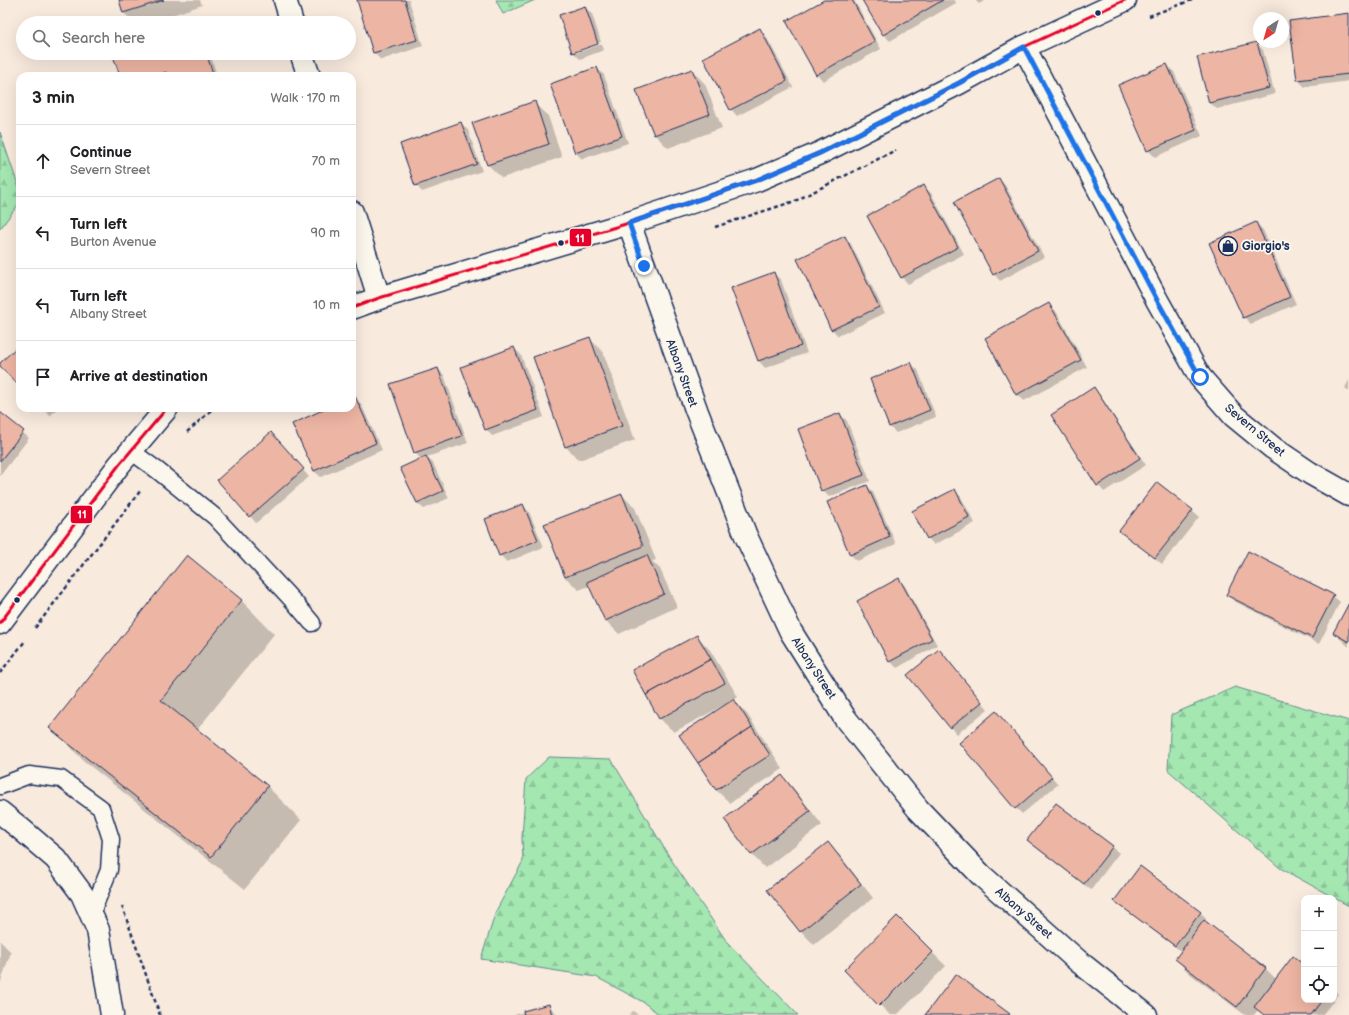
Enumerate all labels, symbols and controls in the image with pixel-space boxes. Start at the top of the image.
unlabelled marker [1093,8,1103,18]
north arrow [1253,12,1289,48]
search box [16,16,356,60]
icon: search [30,27,52,49]
text: Search here [62,29,145,48]
text: 3 min [32,88,75,108]
text: Walk · 170 m [270,90,340,106]
text: Continue [70,143,132,162]
icon: ahead [32,150,54,172]
text: 70 m [312,153,340,169]
text: Severn Street [70,162,150,178]
text: Turn left [70,215,127,234]
icon: left [32,222,54,244]
text: 90 m [311,225,340,241]
line badge: 11 [569,228,592,247]
text: 11 [575,232,585,245]
text: Burton Avenue [70,234,156,250]
shop icon: Giorgio's [1217,235,1239,257]
unlabelled marker [556,238,566,248]
place label: Giorgio's [1242,239,1290,254]
route end [635,257,653,275]
text: Turn left [70,287,127,306]
icon: left [32,294,54,316]
text: 10 m [313,297,340,313]
text: Albany Street [70,306,147,322]
street label: Albany Street [662,337,701,409]
icon: arrive [32,366,54,388]
text: Arrive at destination [70,367,208,386]
route start [1191,368,1209,386]
street label: Severn Street [1221,401,1288,460]
line badge: 11 [70,505,93,524]
text: 11 [77,508,87,521]
unlabelled marker [12,595,22,605]
street label: Albany Street [788,634,839,702]
street label: Albany Street [992,884,1056,943]
map controls [1301,895,1337,1003]
button: + [1301,895,1337,931]
button: − [1301,931,1337,967]
button: locate [1301,967,1337,1003]

